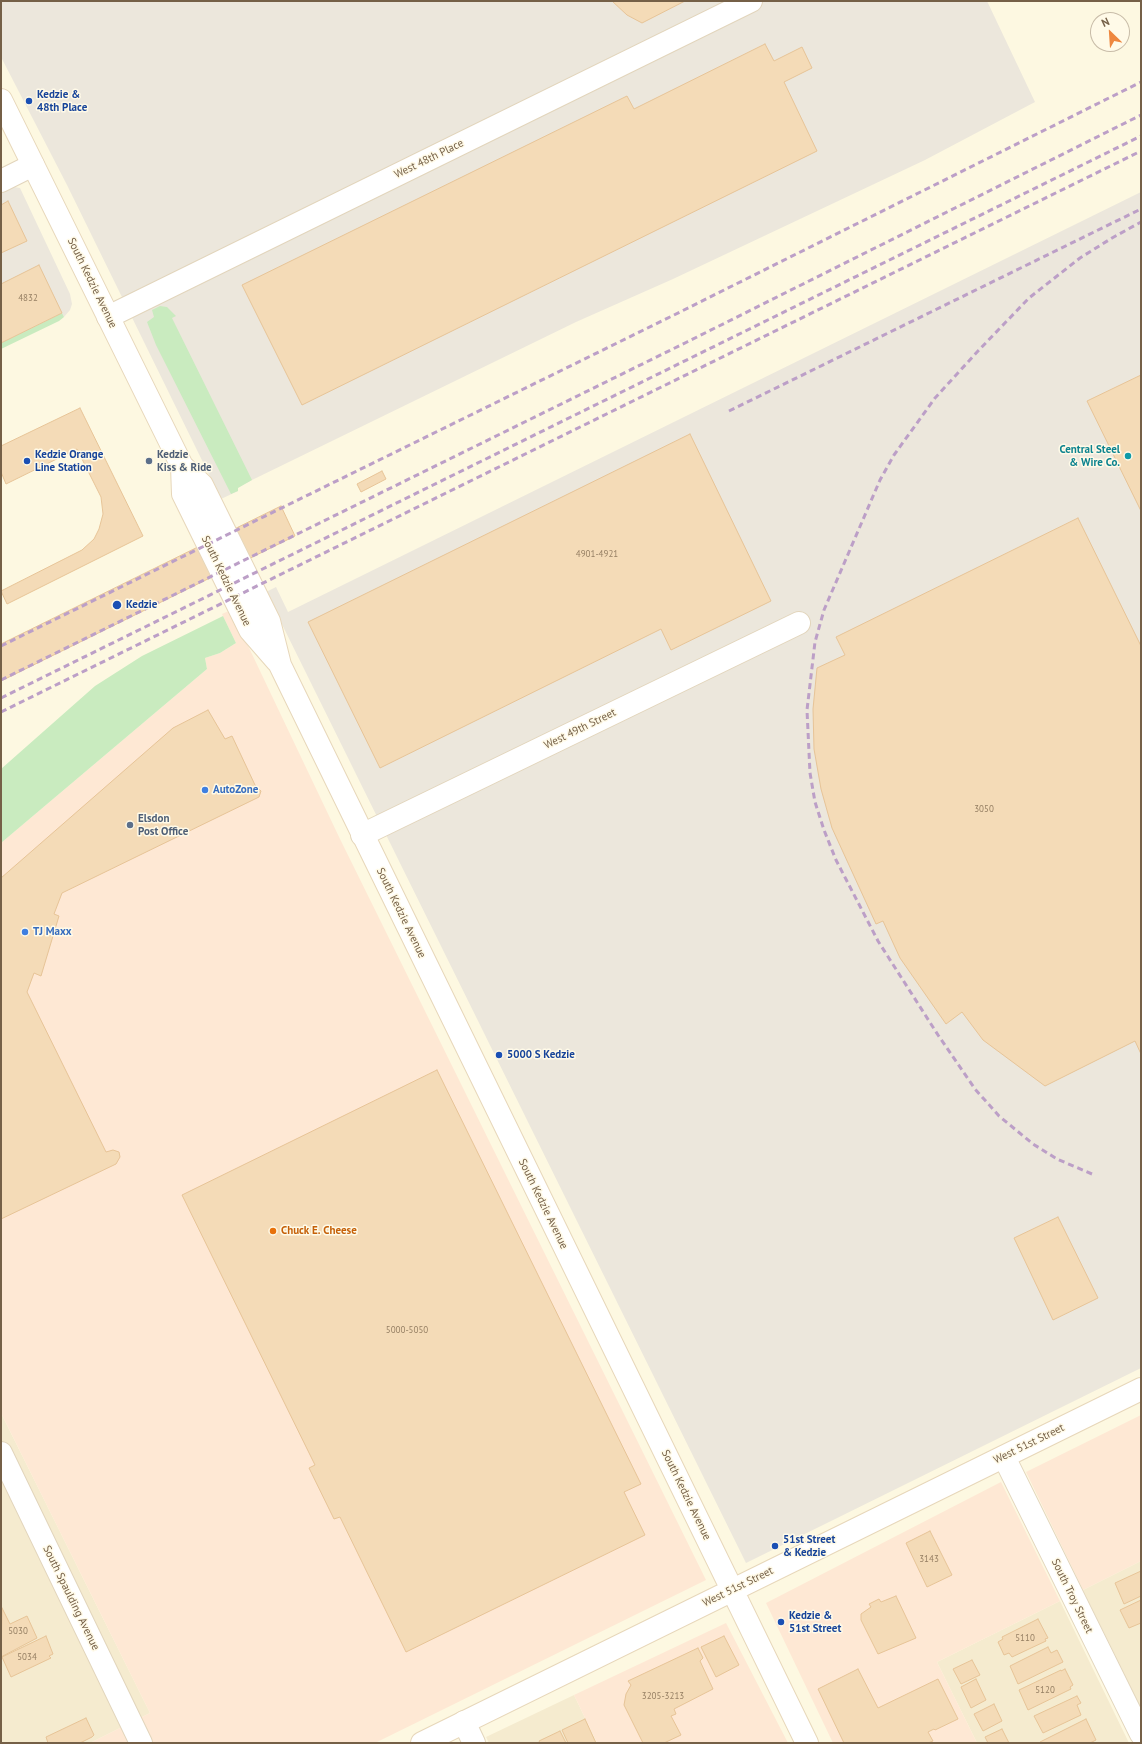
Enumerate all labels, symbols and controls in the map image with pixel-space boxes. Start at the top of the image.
north arrow [1090,12,1130,52]
text: N [1099,14,1112,30]
place label: Kedzie & 48th Place [37,88,87,114]
marker: Kedzie & 48th Place [24,96,34,106]
street label: West 48th Place [392,137,466,181]
street label: South Kedzie Avenue [64,236,120,330]
house number: 4832 [18,293,38,303]
place label: Central Steel & Wire Co. [1060,443,1120,469]
place label: Kedzie Orange Line Station [35,448,103,474]
place label: Kedzie Kiss & Ride [157,448,212,474]
marker: Central Steel & Wire Co. [1123,451,1133,461]
marker: Kedzie Orange Line Station [22,456,32,466]
marker: Kedzie Kiss & Ride [144,456,154,466]
street label: South Kedzie Avenue [198,534,254,628]
house number: 4901-4921 [576,549,618,559]
place label: Kedzie [126,598,157,612]
marker: Kedzie [111,599,123,611]
street label: West 49th Street [542,706,618,752]
place label: AutoZone [213,783,258,797]
marker: AutoZone [200,785,210,795]
house number: 3050 [974,804,994,814]
place label: Elsdon Post Office [138,812,188,838]
marker: Elsdon Post Office [125,820,135,830]
street label: South Kedzie Avenue [373,866,429,960]
place label: TJ Maxx [33,925,71,939]
marker: TJ Maxx [20,927,30,937]
place label: 5000 S Kedzie [507,1048,575,1062]
marker: 5000 S Kedzie [494,1050,504,1060]
street label: South Kedzie Avenue [515,1157,571,1251]
place label: Chuck E. Cheese [281,1224,357,1238]
marker: Chuck E. Cheese [268,1226,278,1236]
house number: 5000-5050 [386,1325,428,1335]
street label: West 51st Street [992,1421,1066,1467]
street label: South Kedzie Avenue [658,1448,714,1542]
place label: 51st Street & Kedzie [783,1533,835,1559]
marker: 51st Street & Kedzie [770,1541,780,1551]
street label: South Spaulding Avenue [40,1544,102,1652]
house number: 3143 [919,1554,939,1564]
street label: South Troy Street [1048,1557,1096,1635]
street label: West 51st Street [701,1564,775,1610]
place label: Kedzie & 51st Street [789,1609,841,1635]
marker: Kedzie & 51st Street [776,1617,786,1627]
house number: 5030 [8,1626,28,1636]
house number: 5110 [1015,1633,1035,1643]
house number: 5034 [17,1652,37,1662]
house number: 5120 [1035,1685,1055,1695]
house number: 3205-3213 [642,1691,684,1701]

